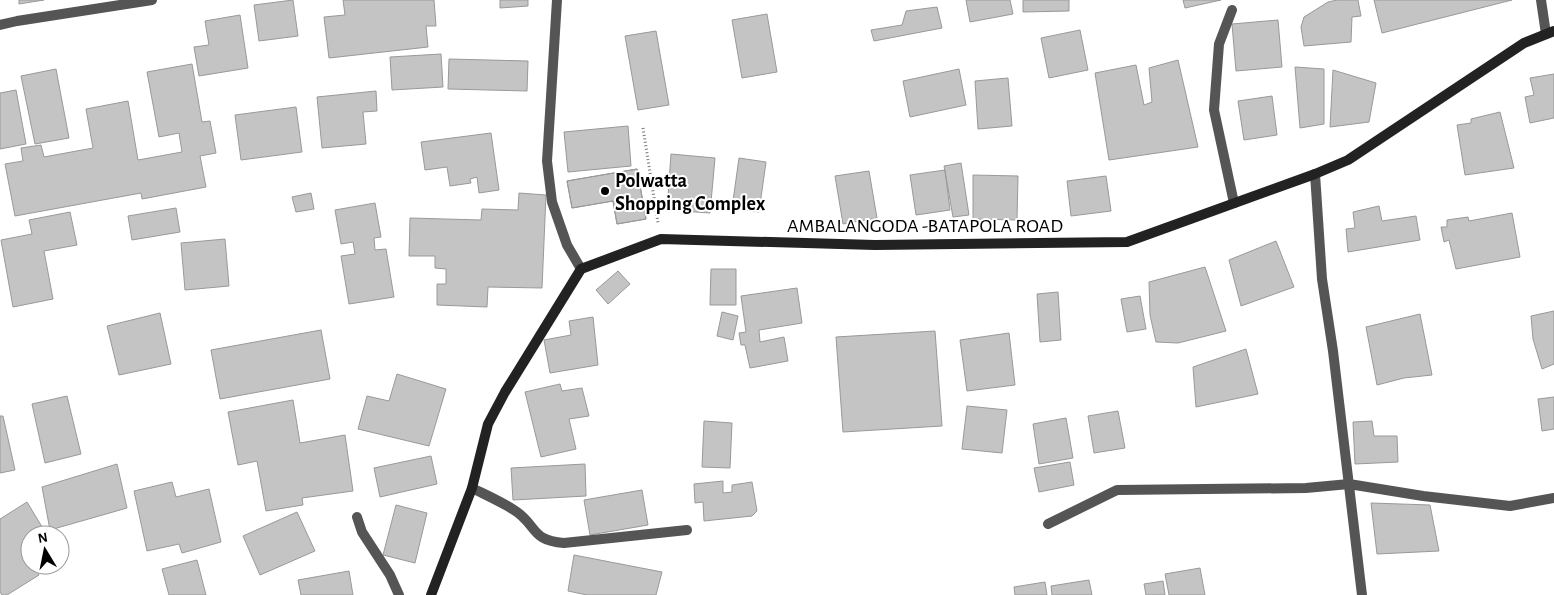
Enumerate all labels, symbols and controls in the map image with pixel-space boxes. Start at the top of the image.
place label: Polwatta Shopping Complex [615,171,766,214]
marker: Polwatta Shopping Complex [599,185,611,197]
street label: AMBALANGODA -BATAPOLA ROAD [787,216,1063,236]
north arrow [20,525,70,575]
text: N [37,530,49,546]

